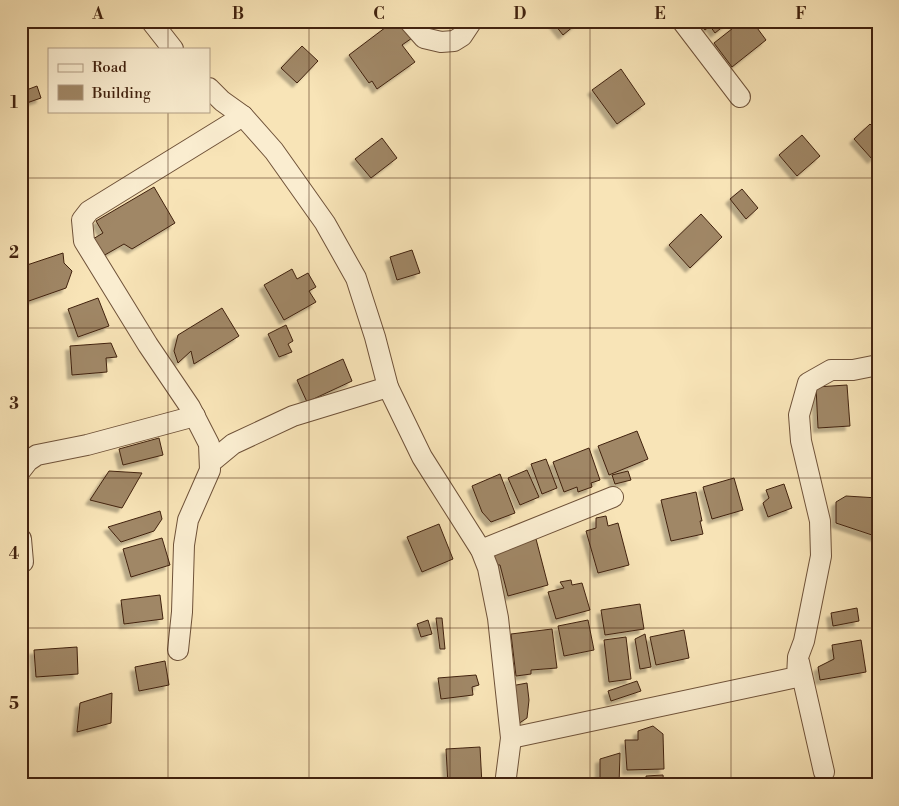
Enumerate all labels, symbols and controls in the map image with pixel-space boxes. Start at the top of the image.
text: A [91,4,104,24]
text: B [232,4,244,24]
text: C [373,4,385,24]
text: D [514,4,527,24]
text: E [654,4,666,24]
text: F [795,4,807,24]
legend [48,48,210,112]
text: Road [92,58,127,77]
text: Building [91,84,151,103]
text: 1 [10,93,18,113]
text: 2 [9,243,19,263]
text: 3 [9,394,19,414]
text: 4 [9,544,20,564]
text: 5 [9,694,19,714]

